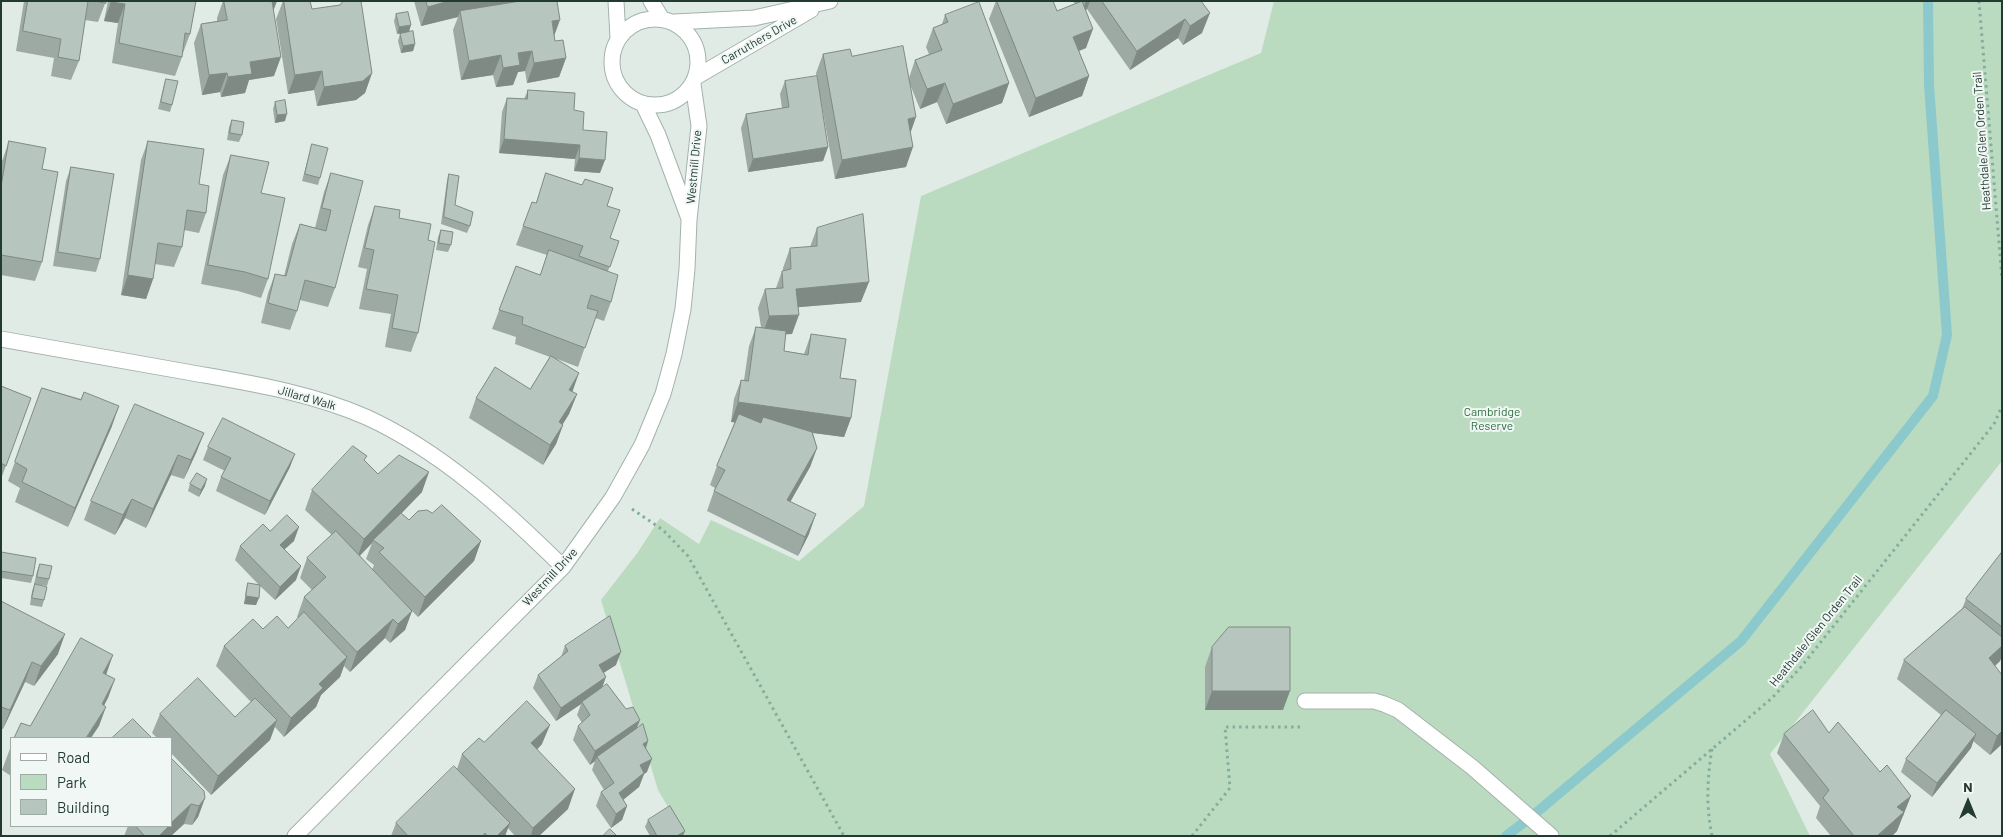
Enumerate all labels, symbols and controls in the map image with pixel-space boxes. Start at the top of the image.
street label: Carruthers Drive [719,13,799,67]
street label: Heathdale/Glen Orden Trail [1970,71,1994,211]
street label: Westmill Drive [684,130,704,204]
street label: Jillard Walk [276,383,338,413]
park label: Cambridge Reserve [1464,405,1520,433]
street label: Westmill Drive [519,545,581,609]
street label: Heathdale/Glen Orden Trail [1767,572,1865,690]
legend [10,737,172,827]
text: Road [57,748,90,766]
text: Park [57,773,86,791]
north arrow [1943,777,1993,827]
text: N [1963,778,1973,795]
text: Building [57,798,110,816]

